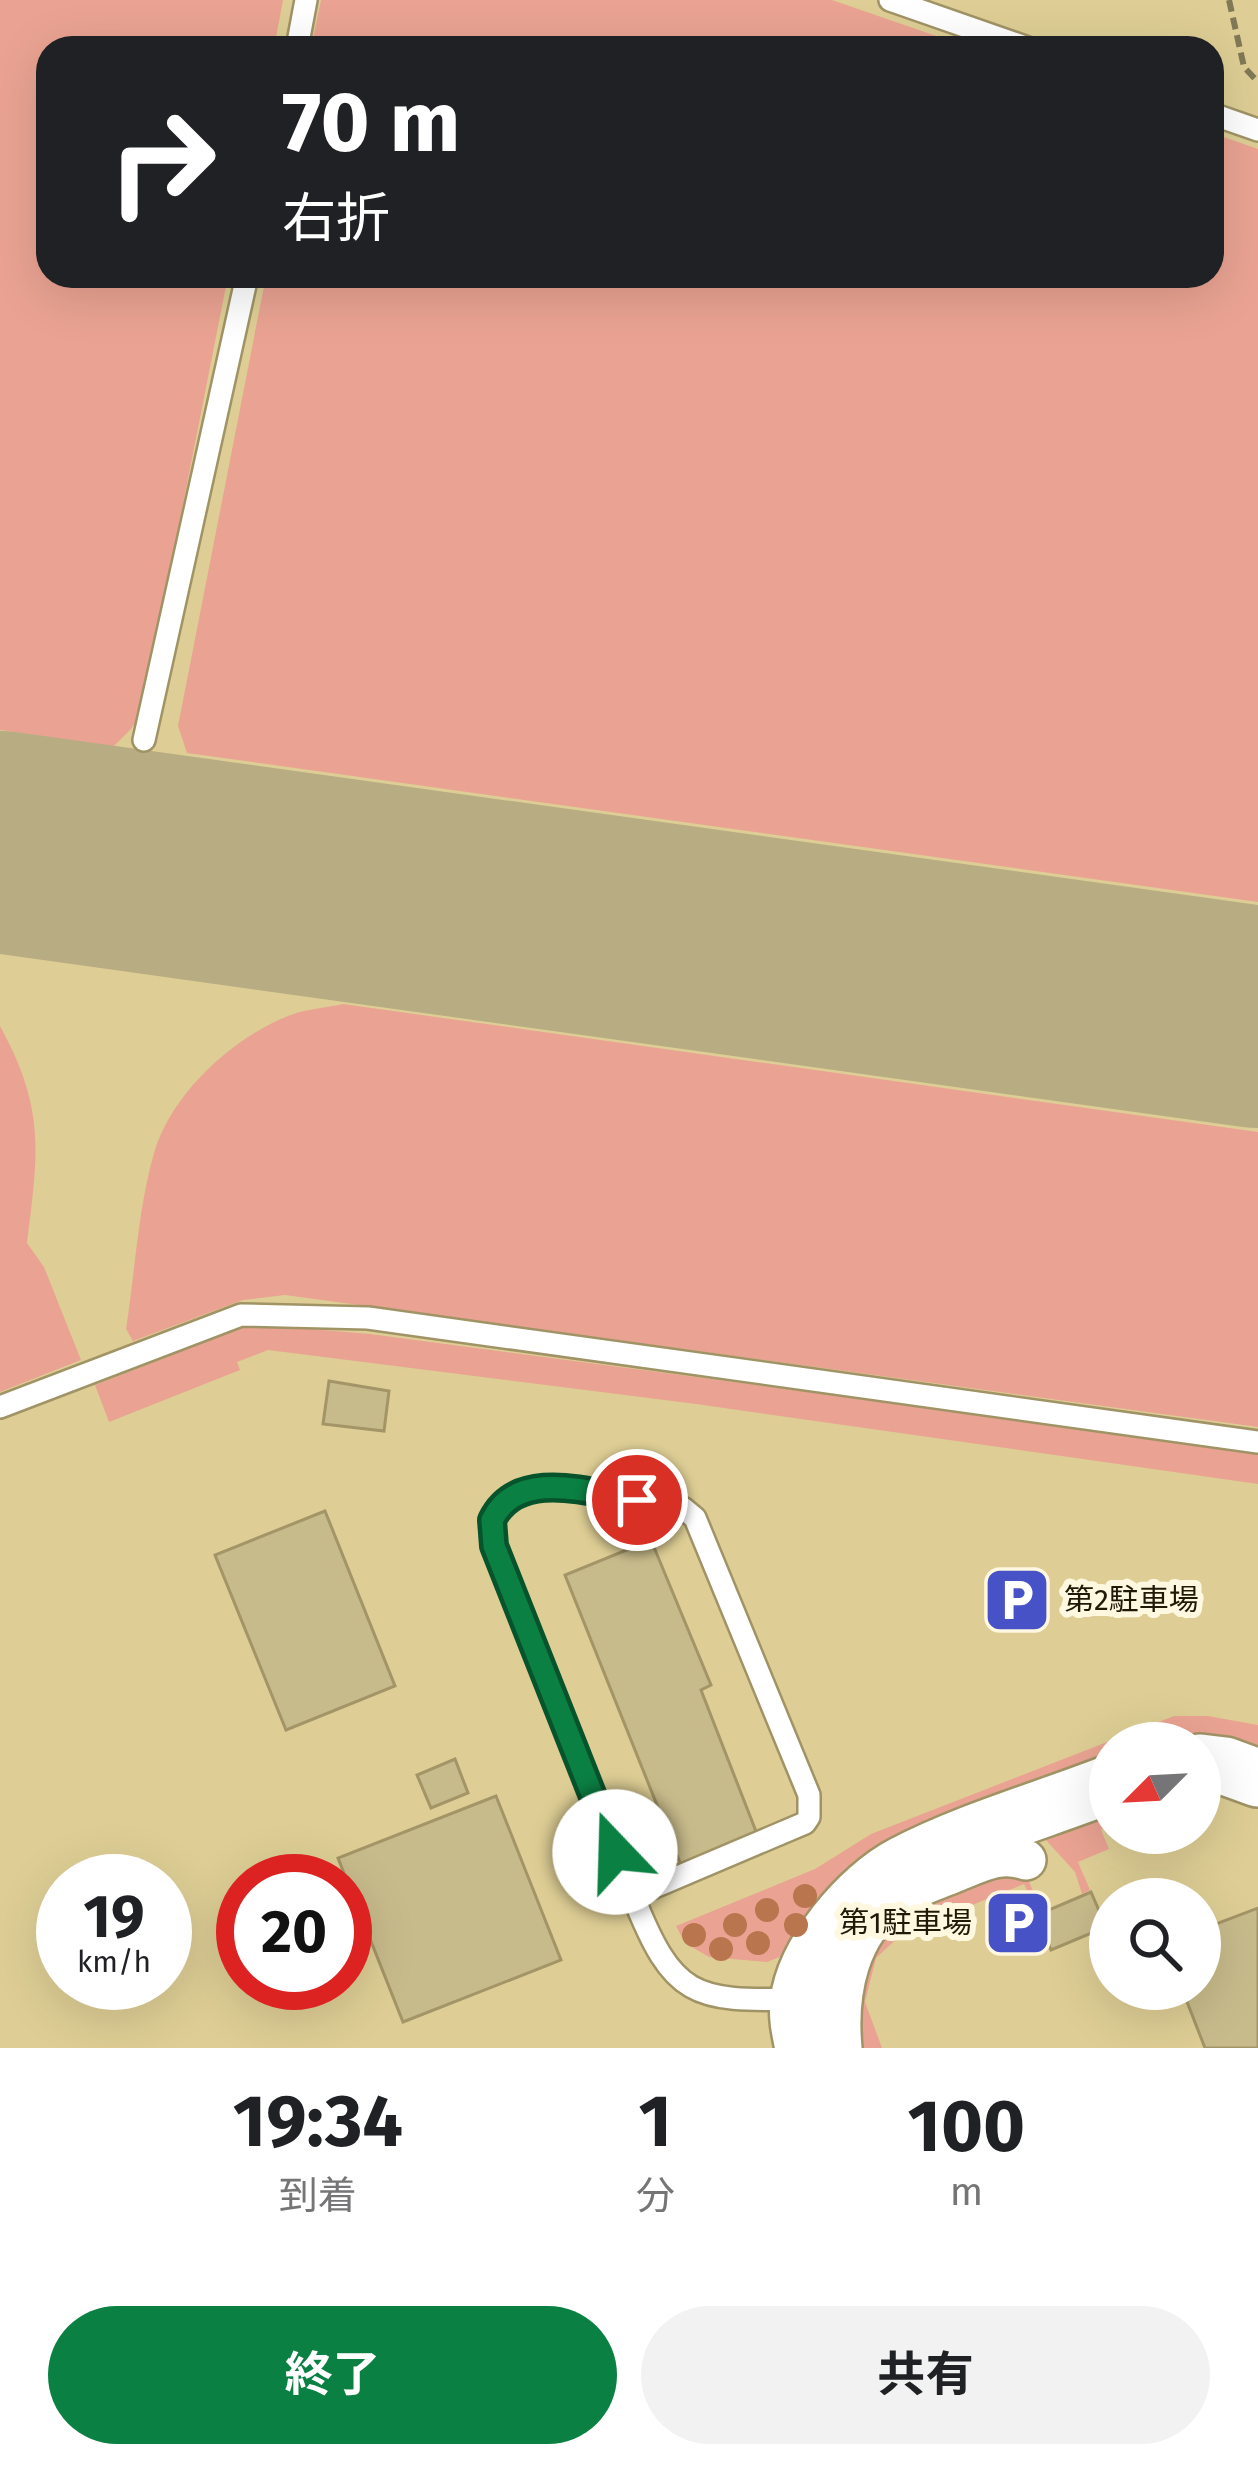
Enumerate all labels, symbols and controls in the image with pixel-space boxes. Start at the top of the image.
text: 70 m [282,72,460,173]
icon: right [84,84,240,240]
text: 右折 [282,187,390,251]
pin [586,1449,688,1551]
icon: arrive [604,1467,670,1533]
parking icon: 第2駐車場 [982,1565,1052,1635]
place label: 第2駐車場 [1064,1582,1199,1618]
north arrow [1089,1722,1221,1854]
map controls [1089,1722,1221,2010]
position arrow [552,1789,678,1915]
speed limit sign: 20 [216,1854,372,2010]
button: search [1089,1878,1221,2010]
text: 19 [83,1881,145,1953]
parking icon: 第1駐車場 [983,1888,1053,1958]
place label: 第1駐車場 [839,1905,972,1941]
text: km/h [77,1944,151,1980]
text: 19:34 [233,2079,403,2165]
text: 1 [639,2079,672,2165]
text: 100 [908,2084,1025,2170]
text: m [950,2169,983,2215]
text: 到着 [279,2173,357,2219]
text: 分 [636,2173,675,2219]
button: 終了 [48,2306,617,2444]
button: 共有 [641,2306,1210,2444]

